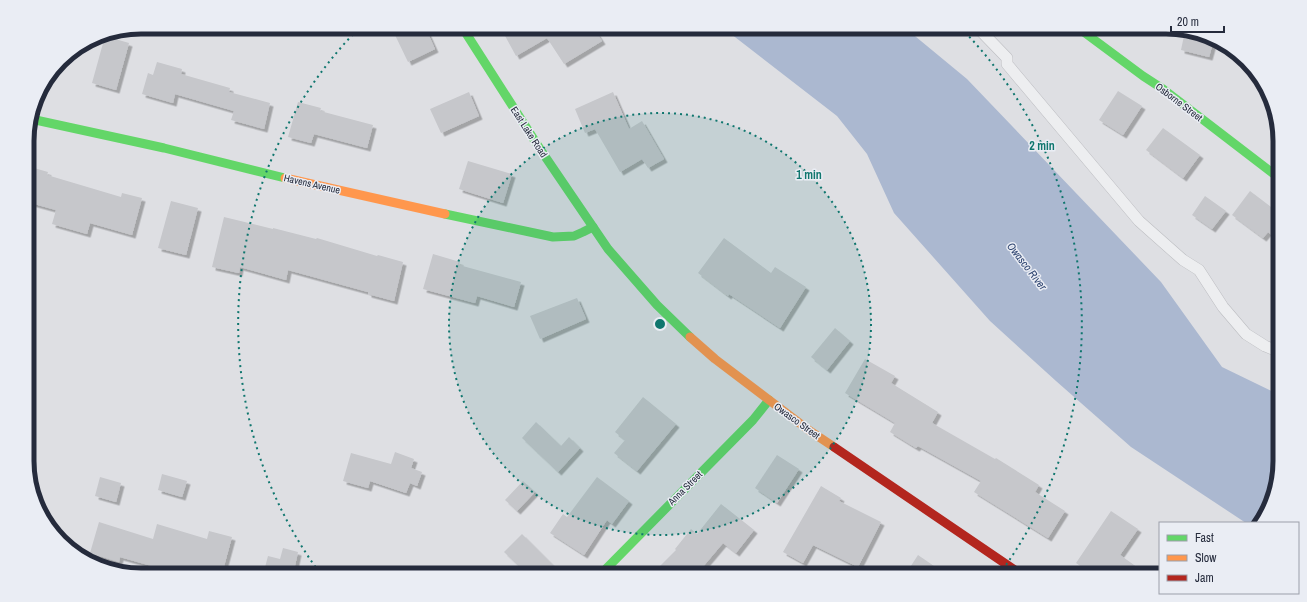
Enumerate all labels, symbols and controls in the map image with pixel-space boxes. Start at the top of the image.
scale bar [1171,8,1224,34]
text: 20 m [1177,14,1199,30]
street label: Osborne Street [1153,80,1206,124]
street label: East Lake Road [508,104,550,160]
text: 2 min [1029,138,1055,154]
text: 1 min [796,167,822,183]
street label: Havens Avenue [283,171,342,197]
water label: Owasco River [1004,239,1051,293]
centre of rings [653,317,667,331]
street label: Owasco Street [771,400,823,442]
street label: Anna Street [664,468,705,509]
legend [1159,522,1299,594]
text: Fast [1195,530,1214,546]
text: Slow [1195,550,1217,566]
text: Jam [1195,570,1214,586]

